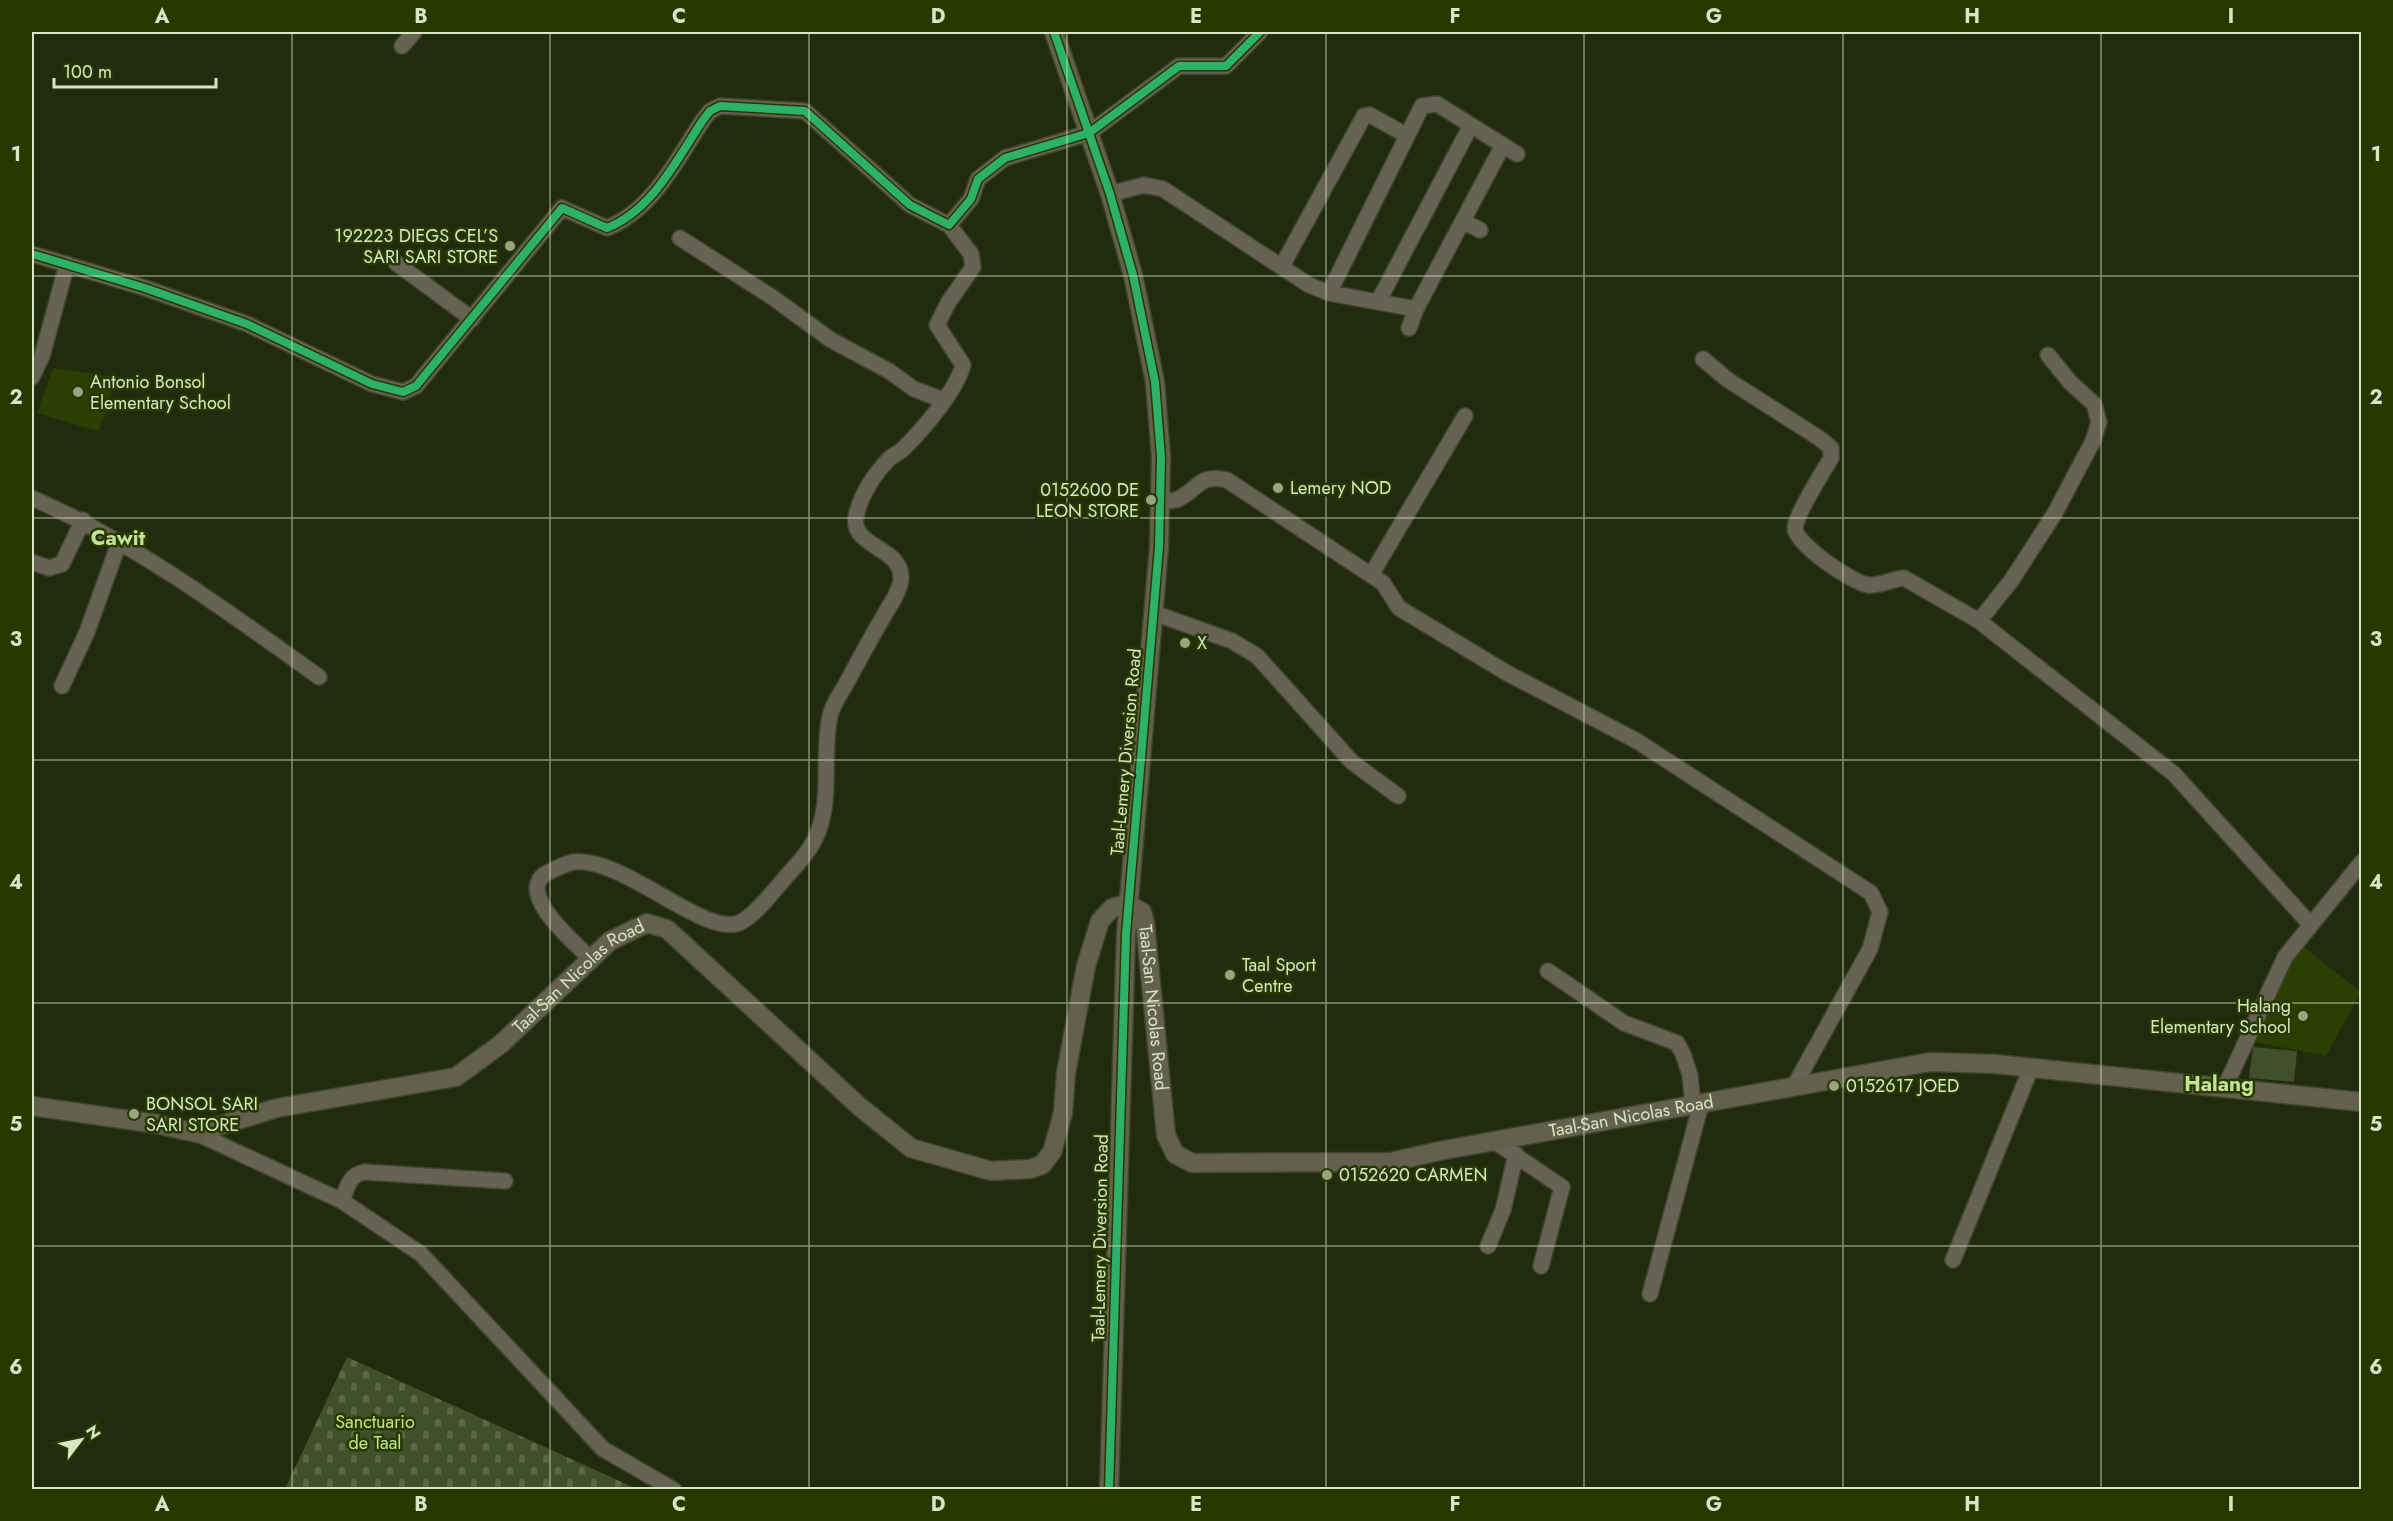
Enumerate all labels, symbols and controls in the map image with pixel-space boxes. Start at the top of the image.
text: A [154,2,170,31]
text: B [414,2,428,31]
text: C [672,2,686,31]
text: D [931,2,945,31]
text: E [1190,2,1202,31]
text: F [1449,2,1461,31]
text: G [1706,2,1722,31]
text: H [1964,2,1980,31]
text: I [2228,2,2234,31]
scale bar [54,51,216,89]
text: 100 m [63,59,112,85]
text: 1 [11,140,21,169]
text: 1 [2371,140,2381,169]
place label: 192223 DIEGS CEL’S SARI SARI STORE [334,223,498,270]
marker: 192223 DIEGS CEL’S SARI SARI STORE [503,239,517,253]
place label: Antonio Bonsol Elementary School [90,369,231,416]
text: 2 [9,383,23,412]
text: 2 [2369,383,2383,412]
marker: Antonio Bonsol Elementary School [71,385,85,399]
place label: Lemery NOD [1290,475,1391,501]
place label: 0152600 DE LEON STORE [1036,477,1139,524]
marker: Lemery NOD [1271,481,1285,495]
marker: 0152600 DE LEON STORE [1144,493,1158,507]
district label: Cawit [91,523,146,553]
text: 3 [10,625,22,654]
text: 3 [2370,625,2382,654]
place label: X [1197,630,1207,656]
marker: X [1178,636,1192,650]
street label: Taal-Lemery Diversion Road [1104,647,1148,857]
text: 4 [9,868,23,897]
text: 4 [2369,868,2383,897]
street label: Taal-San Nicolas Road [507,913,649,1040]
street label: Taal-San Nicolas Road [1132,923,1175,1092]
place label: Taal Sport Centre [1242,952,1317,999]
marker: Taal Sport Centre [1223,968,1237,982]
place label: Halang Elementary School [2150,993,2291,1040]
marker: Halang Elementary School [2296,1009,2310,1023]
district label: Halang [2184,1069,2254,1099]
place label: 0152617 JOED [1846,1073,1959,1099]
marker: 0152617 JOED [1827,1079,1841,1093]
street label: Taal-San Nicolas Road [1547,1089,1716,1144]
place label: BONSOL SARI SARI STORE [146,1091,258,1138]
marker: BONSOL SARI SARI STORE [127,1107,141,1121]
text: 5 [10,1110,23,1139]
text: 5 [2370,1110,2383,1139]
street label: Taal-Lemery Diversion Road [1085,1134,1115,1342]
place label: 0152620 CARMEN [1339,1162,1488,1188]
marker: 0152620 CARMEN [1320,1168,1334,1182]
text: 6 [9,1353,23,1382]
text: 6 [2369,1353,2383,1382]
park label: Sanctuario de Taal [335,1409,415,1456]
north arrow [51,1410,111,1470]
text: N [80,1421,106,1444]
text: A [154,1490,170,1519]
text: B [414,1490,428,1519]
text: C [672,1490,686,1519]
text: D [931,1490,945,1519]
text: E [1190,1490,1202,1519]
text: F [1449,1490,1461,1519]
text: G [1706,1490,1722,1519]
text: H [1964,1490,1980,1519]
text: I [2228,1490,2234,1519]

